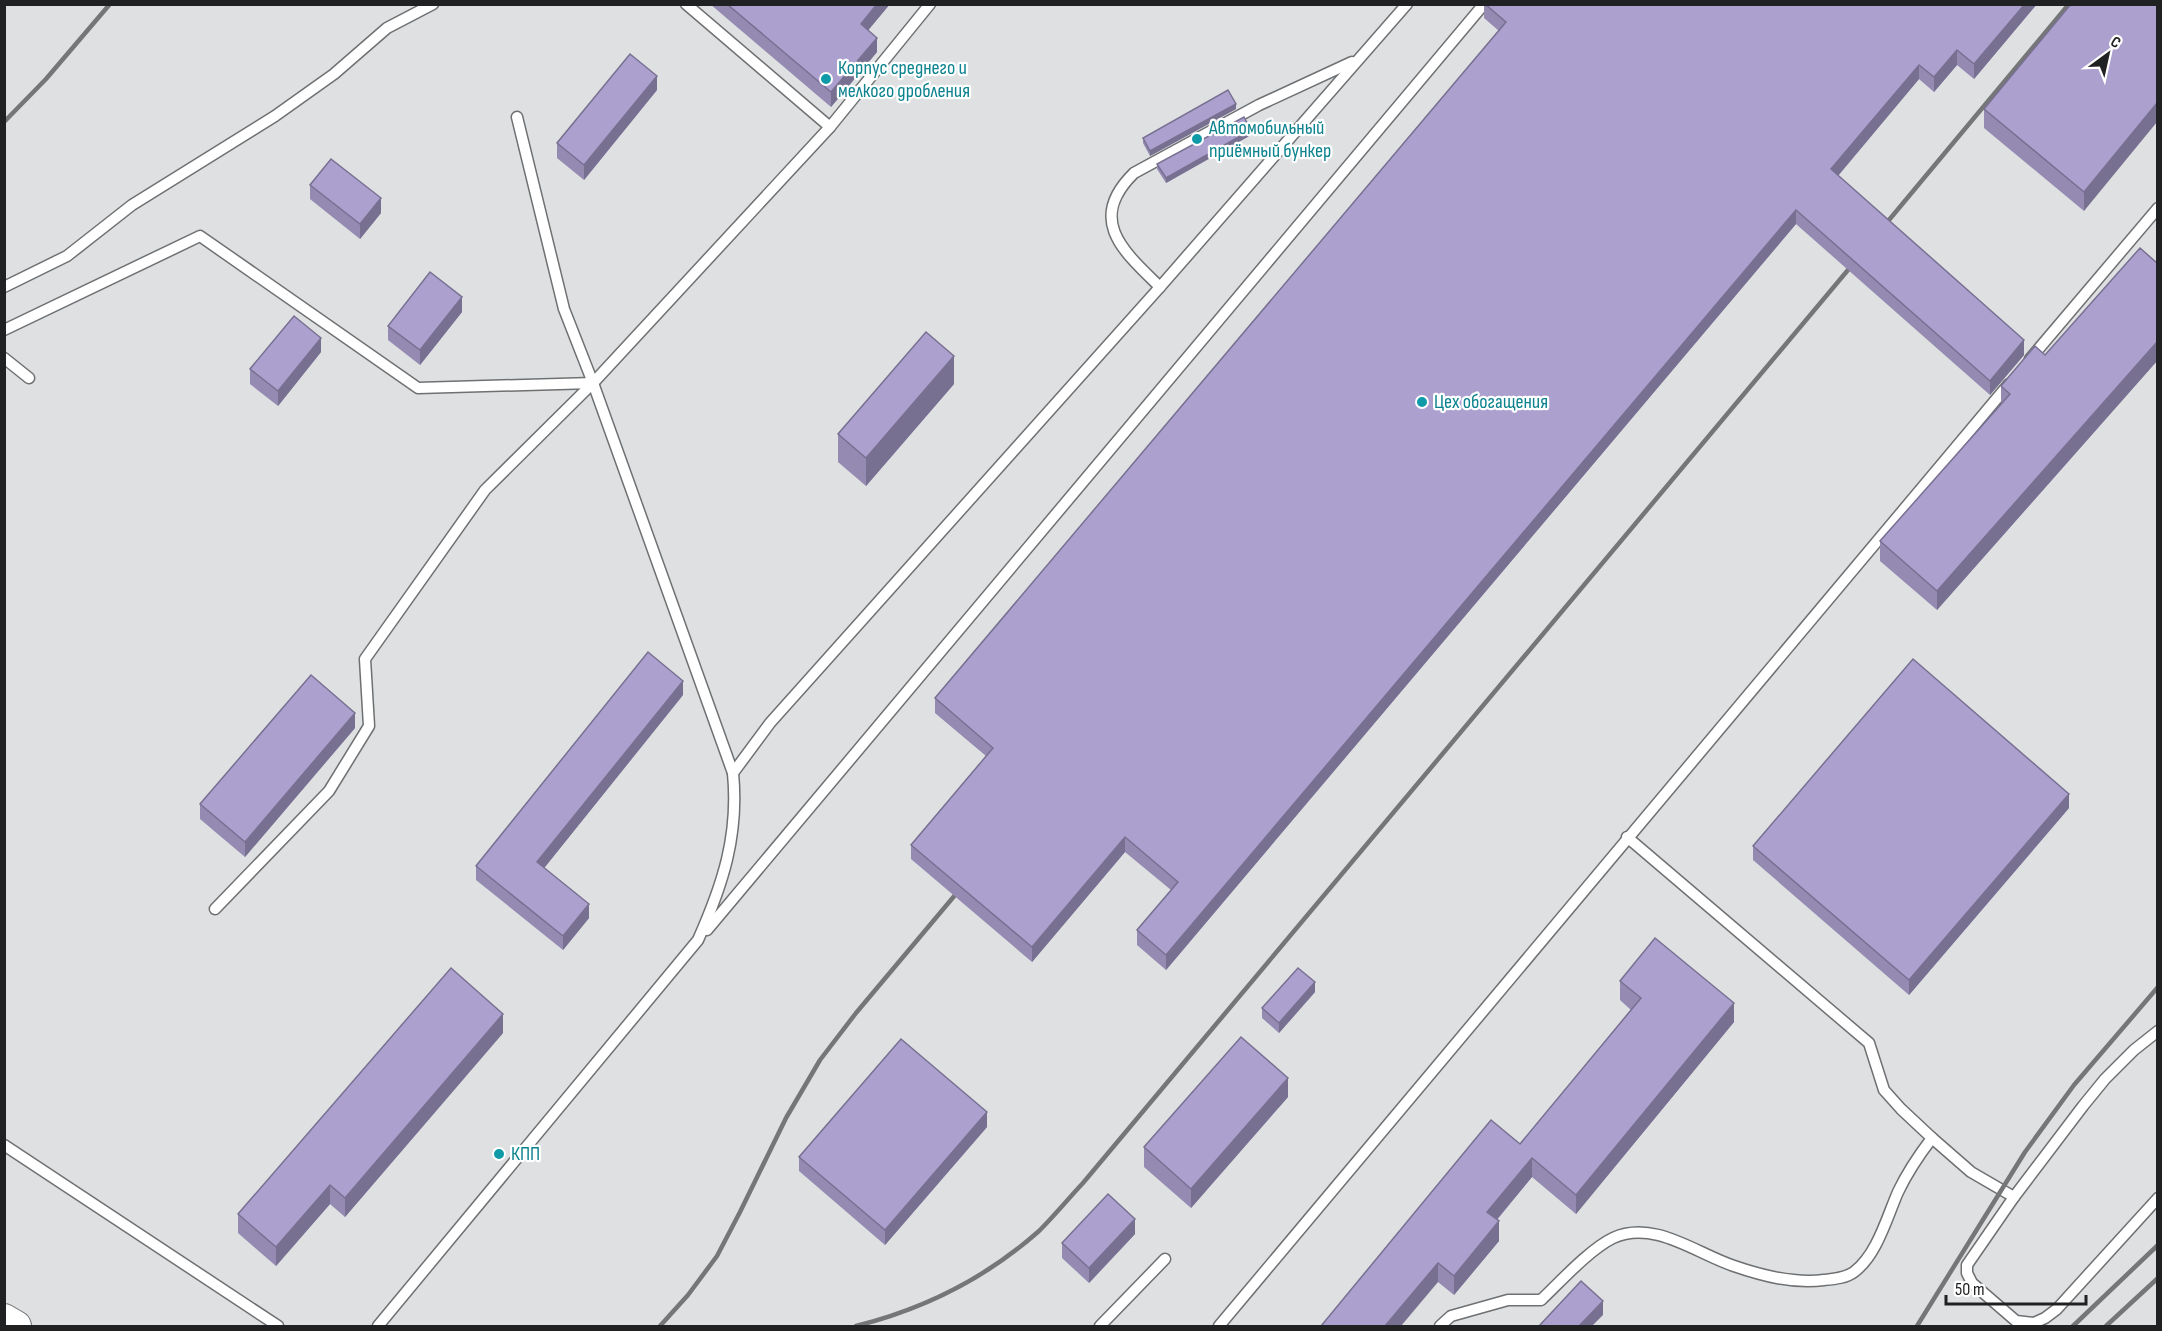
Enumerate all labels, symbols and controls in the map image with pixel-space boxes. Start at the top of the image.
north arrow [2078,24,2138,84]
text: С [2107,32,2124,53]
place label: Корпус среднего и мелкого дробления [838,56,970,103]
marker: Корпус среднего и мелкого дробления [819,72,833,86]
place label: Автомобильный приёмный бункер [1208,116,1331,163]
marker: Автомобильный приёмный бункер [1190,132,1204,146]
place label: Цех обогащения [1434,390,1548,414]
marker: Цех обогащения [1415,395,1429,409]
place label: КПП [511,1142,540,1166]
marker: КПП [492,1147,506,1161]
scale bar [1946,1268,2086,1306]
text: 50 m [1955,1279,1985,1300]

